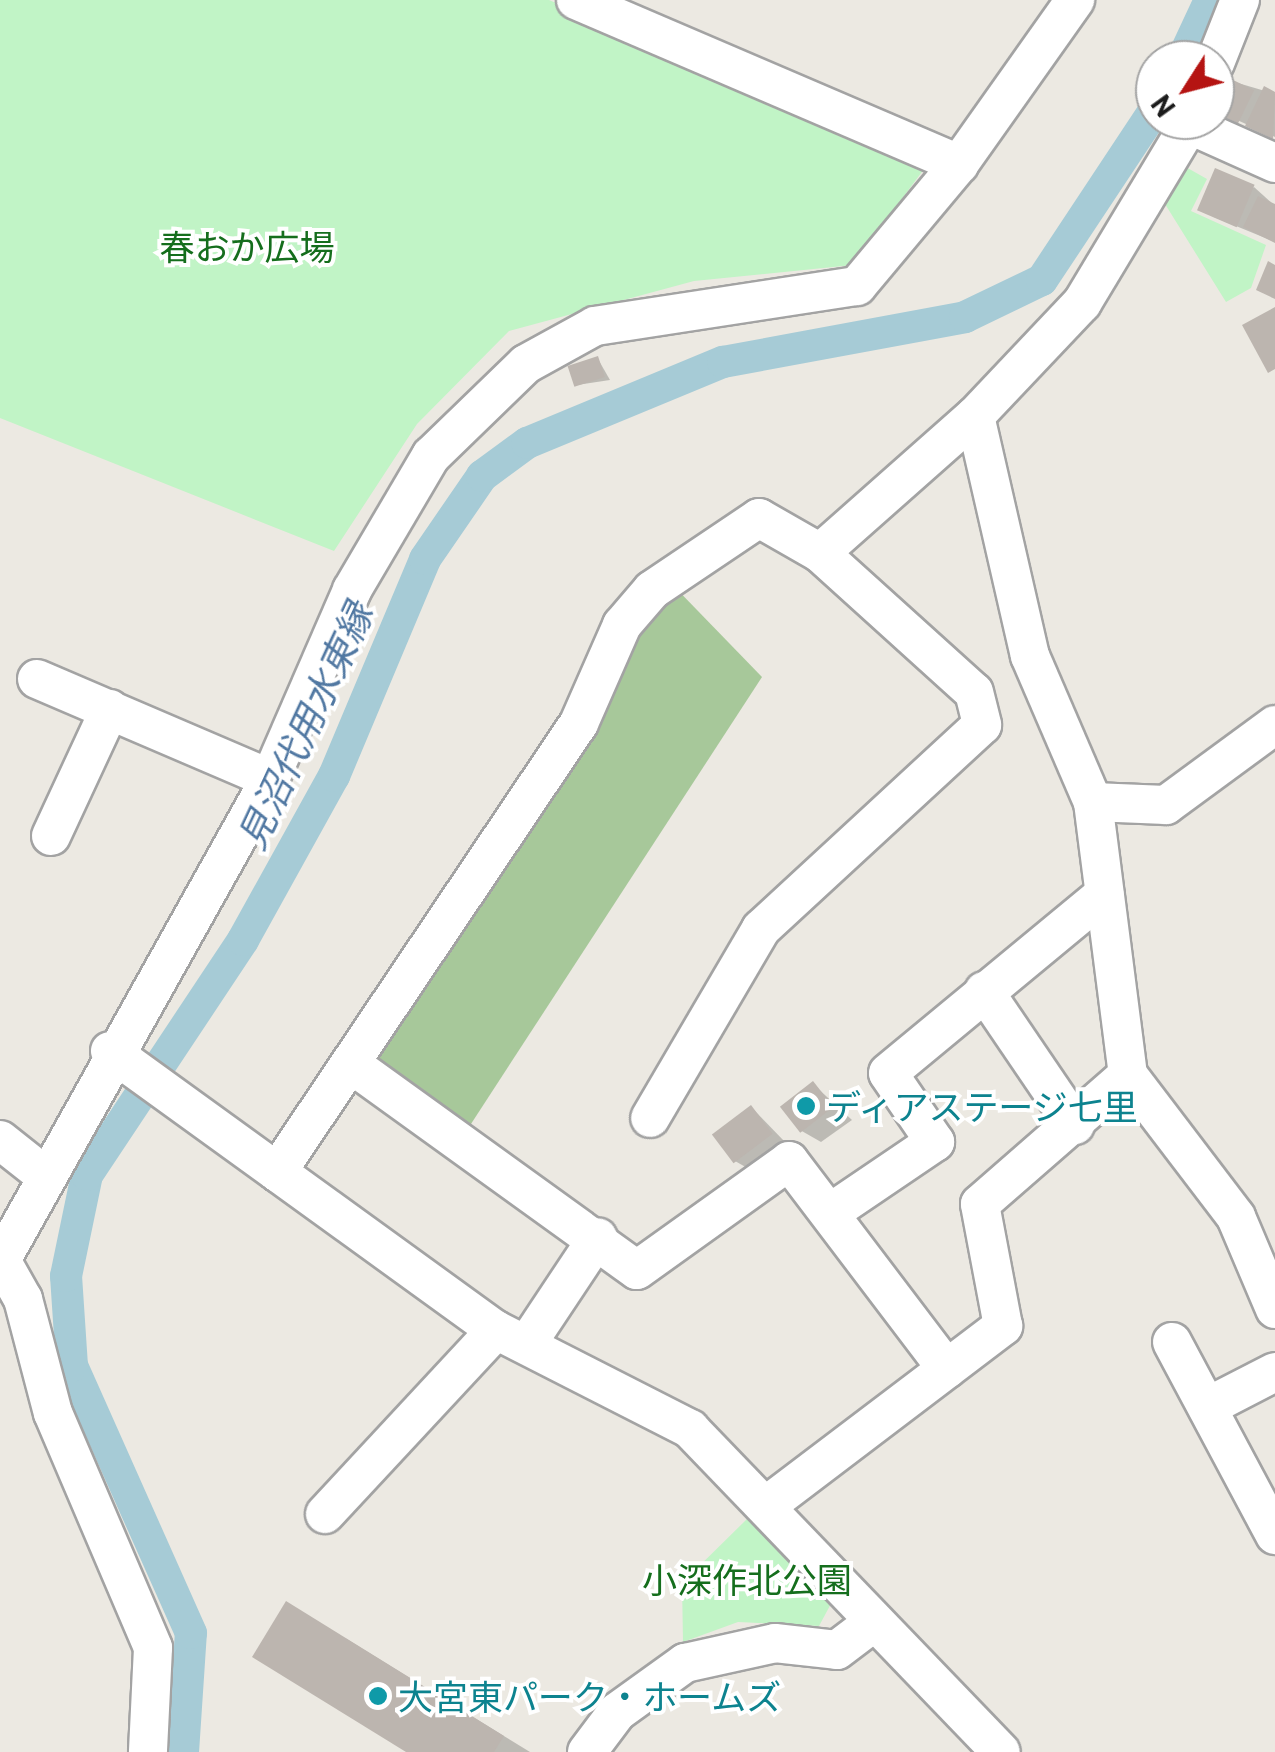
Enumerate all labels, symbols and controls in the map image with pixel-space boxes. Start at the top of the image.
north arrow [1135,40,1235,140]
text: N [1143,89,1182,124]
park label: 春おか広場 [160,225,334,267]
water label: 見沼代用水東縁 [228,596,382,856]
place label: ディアステージ七里 [826,1085,1141,1127]
marker: ディアステージ七里 [795,1095,817,1117]
park label: 小深作北公園 [642,1558,852,1600]
place label: 大宮東パーク・ホームズ [398,1675,782,1717]
marker: 大宮東パーク・ホームズ [367,1685,389,1707]

